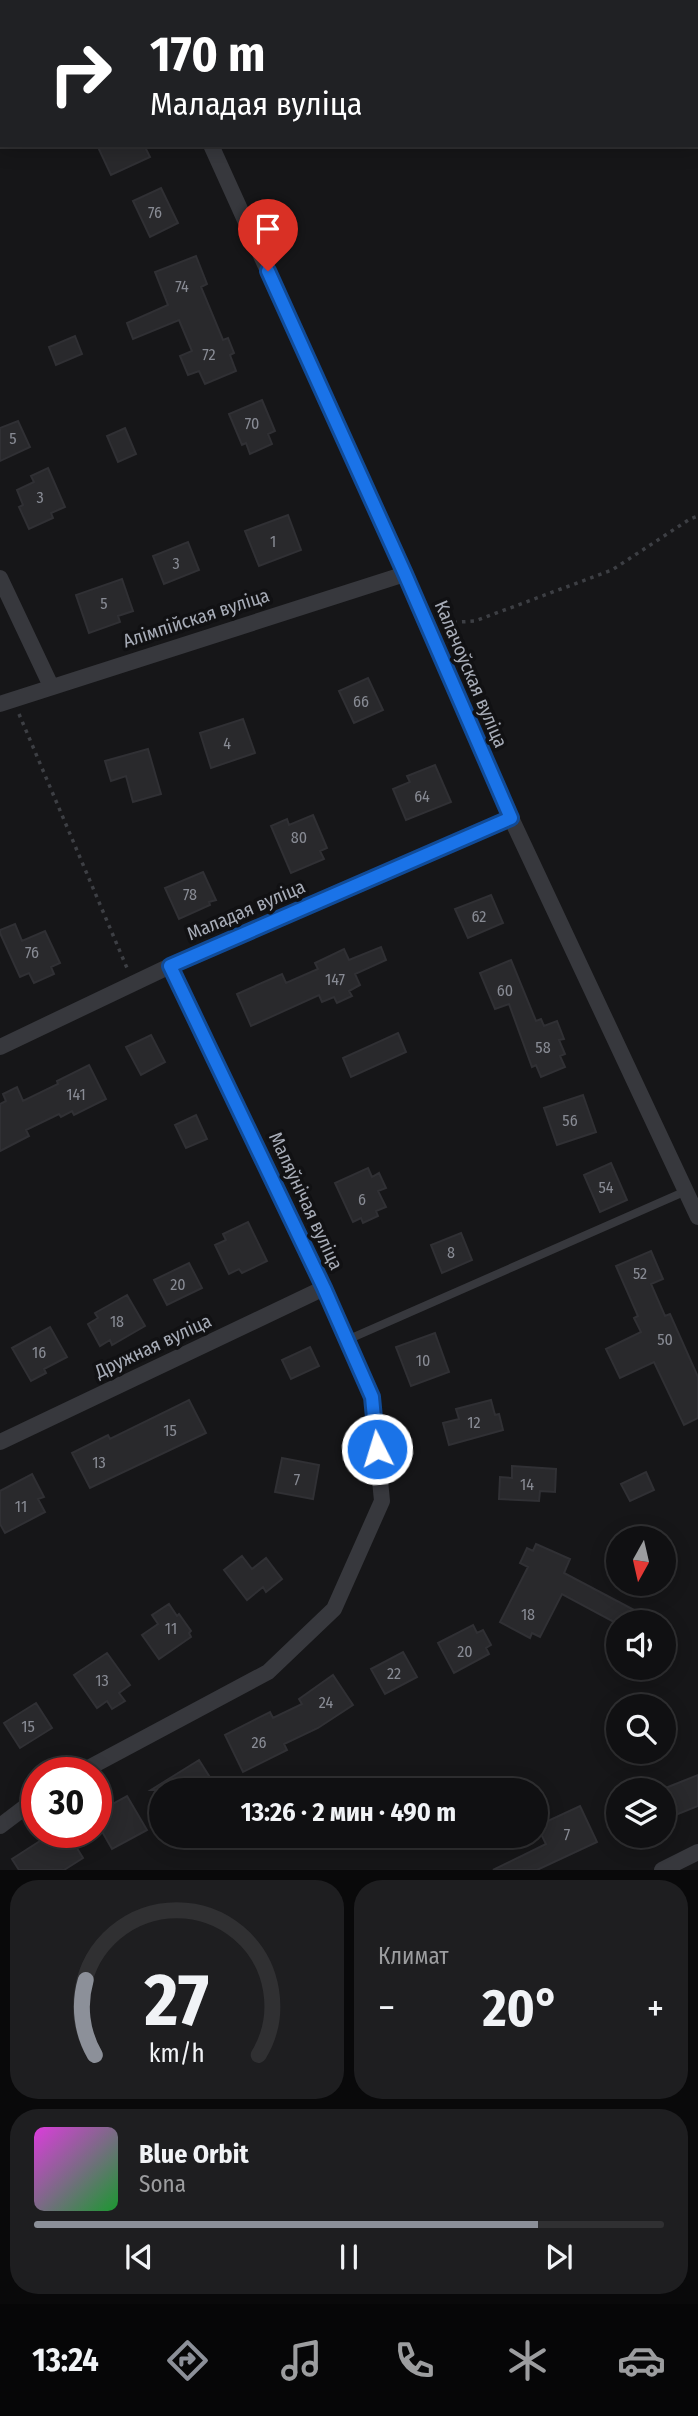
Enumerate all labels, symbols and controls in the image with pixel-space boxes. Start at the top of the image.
text: 170 m [150,25,266,84]
icon: right [35,28,126,119]
text: Маладая вуліца [150,85,362,123]
pin [238,199,298,271]
house number: 76 [148,203,162,222]
icon: arrive [249,210,287,248]
house number: 74 [175,277,189,296]
house number: 72 [202,345,216,364]
house number: 70 [245,414,259,433]
house number: 5 [9,429,17,448]
house number: 3 [36,488,44,507]
house number: 1 [270,532,276,551]
house number: 3 [172,554,180,573]
street label: Алімпійская вуліца [120,583,272,653]
house number: 5 [100,594,108,613]
street label: Калачоўская вуліца [430,597,512,751]
house number: 66 [353,692,369,711]
house number: 4 [223,734,231,753]
house number: 64 [414,787,430,806]
house number: 80 [291,828,307,847]
street label: Маладая вуліца [183,875,309,945]
house number: 78 [183,885,197,904]
house number: 62 [472,907,486,926]
house number: 76 [25,943,39,962]
house number: 147 [325,970,346,989]
house number: 60 [497,981,513,1000]
house number: 58 [535,1038,551,1057]
house number: 141 [66,1085,86,1104]
house number: 56 [562,1111,578,1130]
street label: Маляўнічая вуліца [264,1128,348,1274]
house number: 54 [598,1178,614,1197]
house number: 6 [358,1190,366,1209]
house number: 8 [447,1243,455,1262]
house number: 52 [633,1264,647,1283]
house number: 20 [170,1275,186,1294]
street label: Дружная вуліца [90,1309,215,1383]
house number: 18 [110,1312,124,1331]
house number: 50 [657,1330,673,1349]
house number: 16 [32,1343,46,1362]
house number: 10 [416,1351,430,1370]
position arrow [340,1412,414,1486]
house number: 12 [467,1413,481,1432]
house number: 15 [163,1421,177,1440]
house number: 13 [92,1453,106,1472]
house number: 7 [294,1470,301,1489]
house number: 14 [520,1475,534,1494]
house number: 11 [15,1497,27,1516]
north arrow [606,1526,676,1596]
map controls [606,1526,676,1848]
house number: 18 [521,1605,535,1624]
button: sound [606,1610,676,1680]
house number: 11 [165,1619,177,1638]
house number: 20 [457,1642,473,1661]
house number: 22 [387,1664,401,1683]
house number: 13 [95,1671,109,1690]
house number: 24 [319,1693,333,1712]
button: search [606,1694,676,1764]
house number: 15 [21,1717,35,1736]
house number: 26 [252,1733,267,1752]
speed limit sign: 30 [21,1757,112,1848]
button: layers [606,1778,676,1848]
text: 13:26 · 2 мин · 490 m [241,1797,456,1828]
house number: 7 [564,1825,571,1844]
text: Климат [378,1942,449,1970]
text: 27 [144,1958,209,2045]
text: 20° [483,1977,559,2040]
text: − [378,1985,395,2031]
text: + [647,1985,664,2031]
text: km/h [149,2039,205,2069]
text: Blue Orbit [139,2139,249,2170]
text: Sona [139,2170,186,2198]
icon: previous [120,2238,158,2276]
icon: pause [330,2238,368,2276]
icon: next [540,2238,578,2276]
icon: directions [163,2336,212,2385]
icon: music [277,2336,326,2385]
icon: phone [390,2336,439,2385]
icon: climate [503,2336,552,2385]
icon: car [617,2336,666,2385]
text: 13:24 [32,2341,99,2379]

